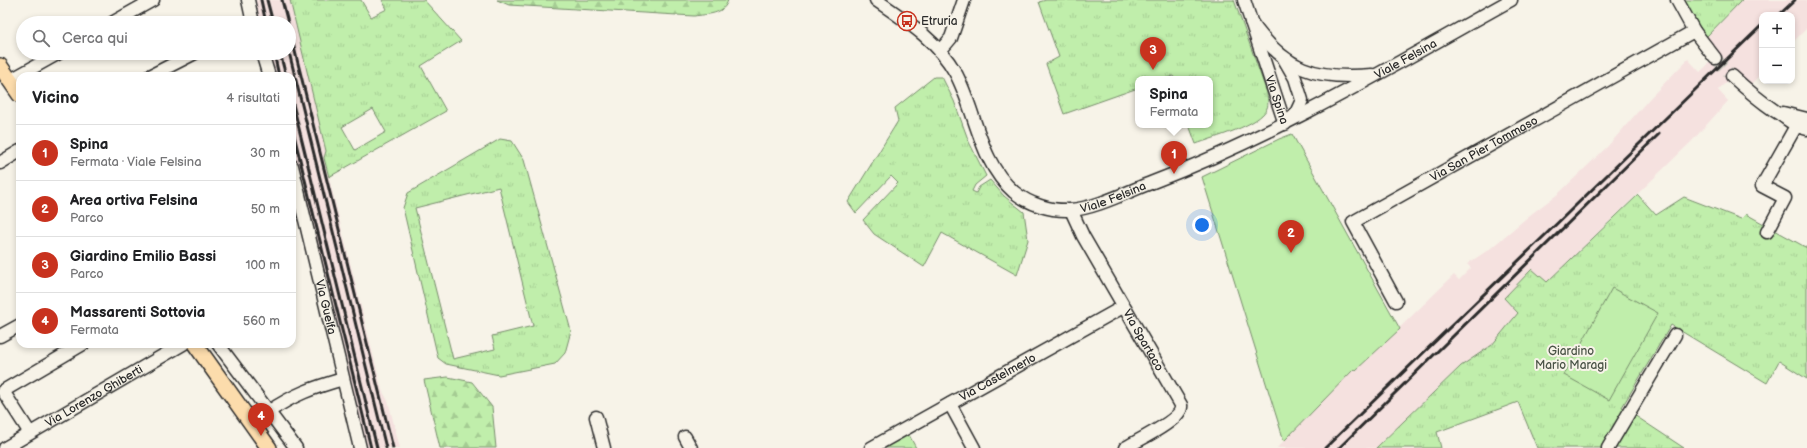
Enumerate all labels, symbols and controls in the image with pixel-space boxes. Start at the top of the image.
bus stop icon: Etruria [896,10,918,32]
map controls [1759,12,1795,84]
button: + [1759,12,1795,48]
place label: Etruria [921,14,958,29]
search box [16,16,296,60]
icon: search [30,27,52,49]
text: Cerca qui [62,29,128,48]
street label: Viale Felsina [1372,36,1439,82]
pin: 3 [1140,37,1166,70]
button: − [1759,48,1795,84]
street label: Via Spina [1262,73,1292,126]
popup [1135,76,1213,128]
text: Spina [1150,85,1188,104]
text: Vicino [32,88,79,108]
text: 4 risultati [226,90,280,106]
text: Fermata [1150,104,1198,120]
street label: Via San Pier Tommaso [1427,112,1541,185]
text: Spina [70,135,108,154]
pin: 1 [1161,141,1187,174]
text: 1 [42,145,48,161]
text: 30 m [250,145,280,161]
text: Fermata · Viale Felsina [70,154,202,170]
street label: Viale Felsina [1079,178,1148,216]
text: Area ortiva Felsina [70,191,198,210]
text: 2 [41,201,49,217]
text: 50 m [251,201,280,217]
text: Parco [70,210,104,226]
your location [1192,215,1212,235]
pin: 2 [1278,220,1304,253]
text: Giardino Emilio Bassi [70,247,216,266]
text: 3 [41,257,49,273]
text: 100 m [245,257,280,273]
text: Parco [70,266,104,282]
street label: Via Guelfa [312,278,340,336]
text: Massarenti Sottovia [70,303,205,322]
street label: Via Spartaco [1120,307,1167,374]
text: 4 [41,313,49,329]
text: 560 m [243,313,280,329]
text: Fermata [70,322,119,338]
park label: Giardino Mario Maragi [1535,344,1607,373]
street label: Via Castelmerlo [957,350,1039,405]
street label: Via Lorenzo Ghiberti [42,362,146,430]
pin: 4 [248,403,274,436]

